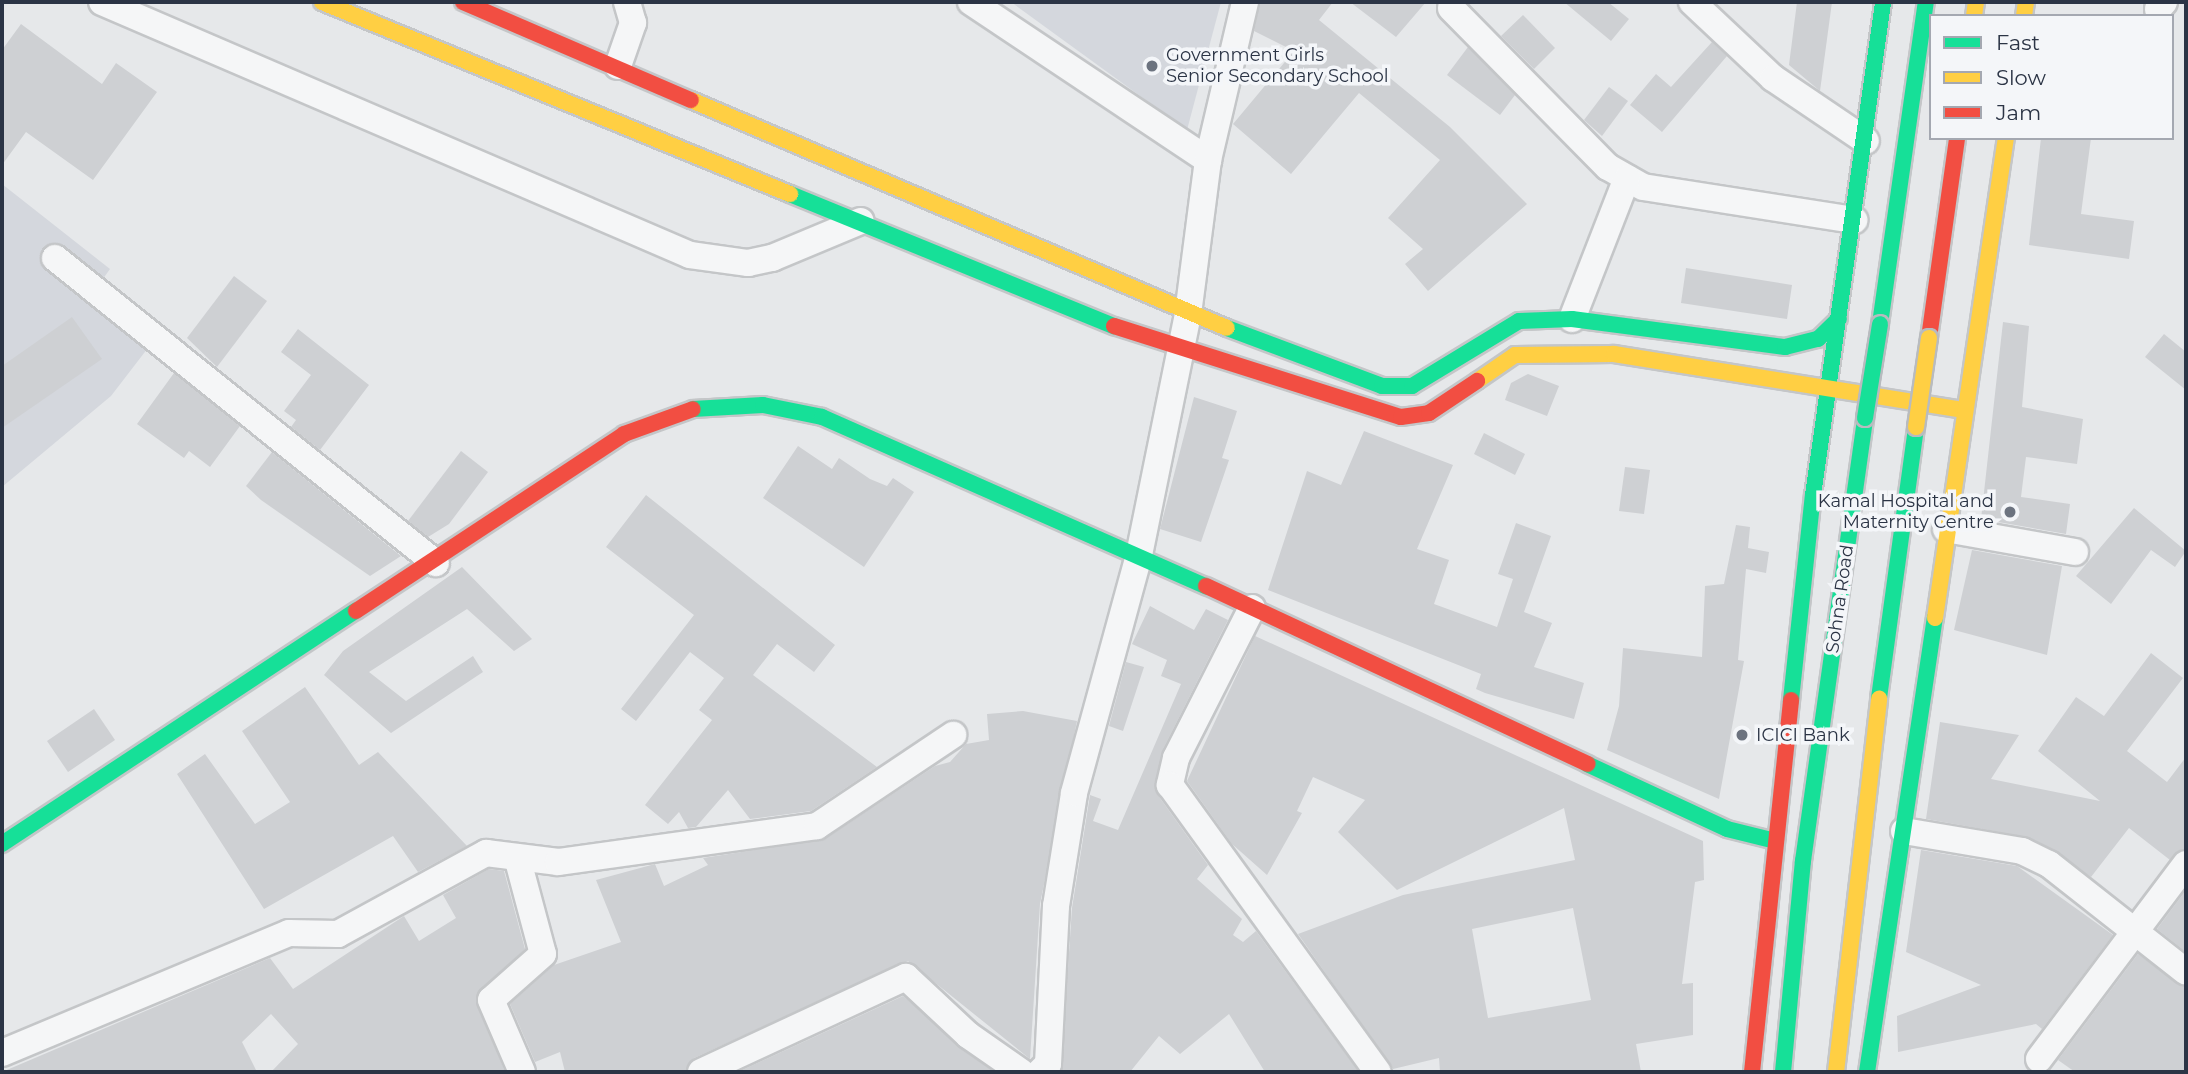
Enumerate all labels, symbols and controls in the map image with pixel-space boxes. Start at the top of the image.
legend [1929,14,2174,140]
text: Fast [1996,30,2040,55]
place label: Government Girls Senior Secondary School [1166,45,1389,88]
marker: Government Girls Senior Secondary School [1144,58,1160,74]
text: Slow [1996,65,2046,90]
text: Jam [1996,100,2041,125]
place label: Kamal Hospital and Maternity Centre [1818,491,1994,534]
marker: Kamal Hospital and Maternity Centre [2000,502,2020,522]
street label: Sohna Road [1822,543,1858,655]
place label: ICICI Bank [1756,724,1850,746]
marker: ICICI Bank [1734,727,1750,743]

